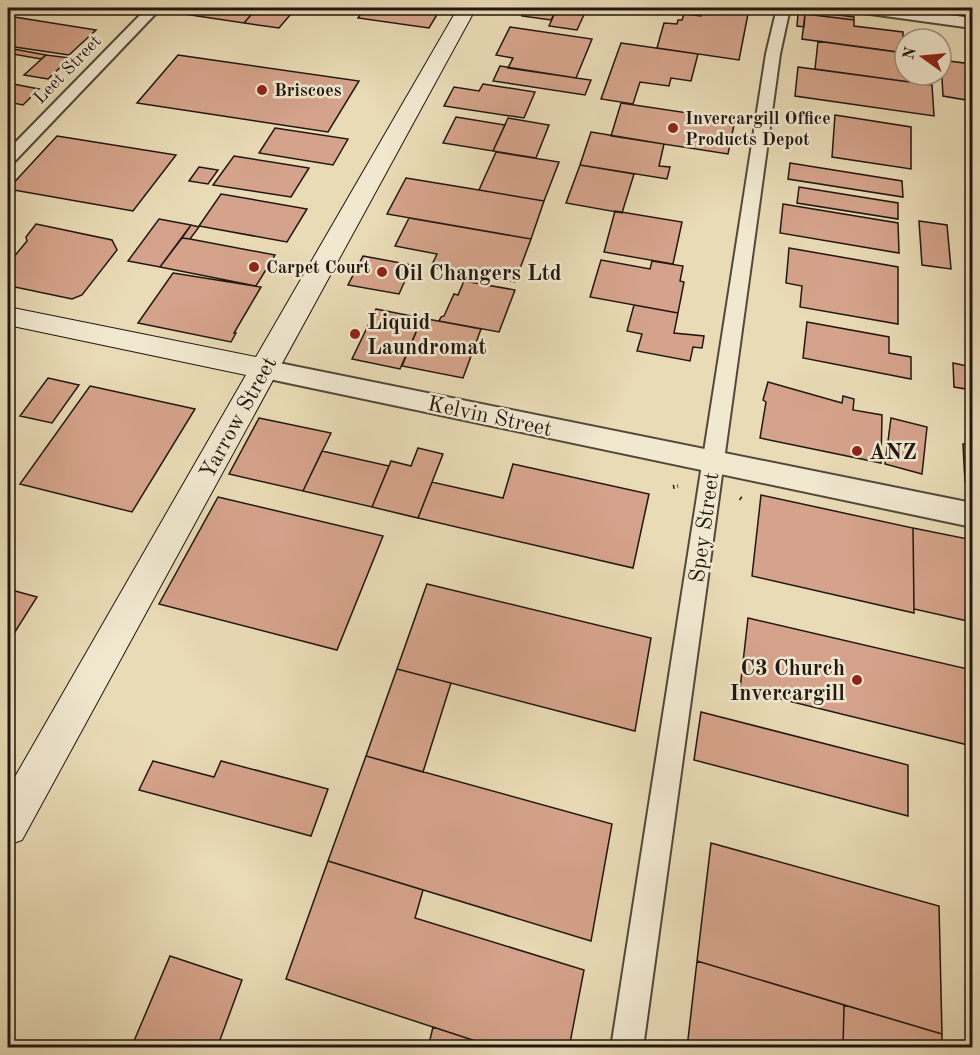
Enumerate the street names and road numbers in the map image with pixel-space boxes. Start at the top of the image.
street label: Leet Street [31,32,105,107]
street label: Yarrow Street [196,353,281,483]
street label: Kelvin Street [425,393,554,441]
street label: Spey Street [686,471,724,584]

